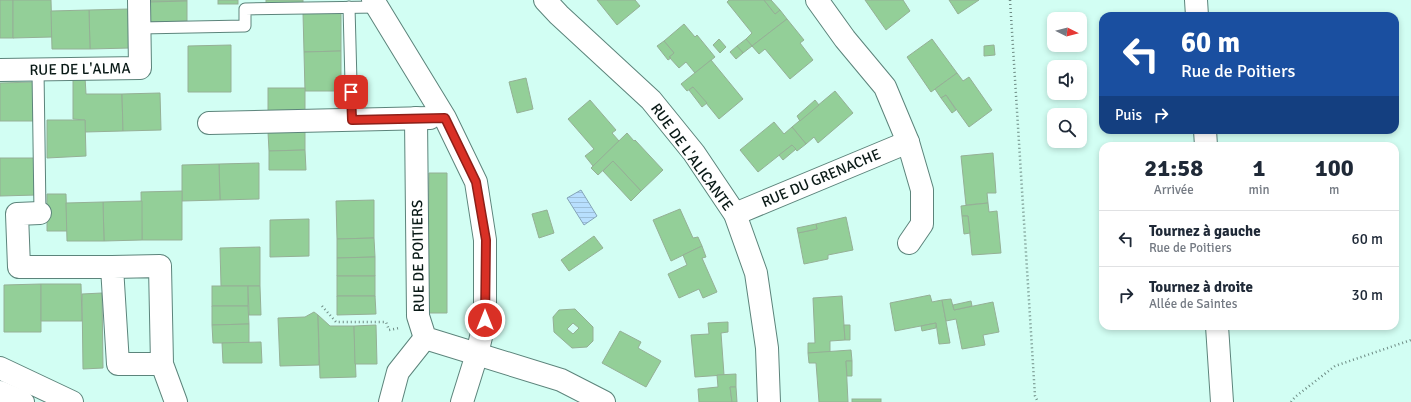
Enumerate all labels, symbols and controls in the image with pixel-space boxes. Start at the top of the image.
north arrow [1047,12,1087,52]
map controls [1047,12,1087,148]
text: 60 m [1181,26,1240,60]
icon: left [1115,28,1167,80]
street label: RUE DE L'ALMA [29,59,131,79]
button: sound [1047,60,1087,100]
text: Rue de Poitiers [1181,60,1295,82]
pin [334,75,368,109]
icon: arrive [340,81,362,103]
street label: RUE DE L'ALICANTE [647,100,737,214]
icon: right [1150,104,1172,126]
text: Puis [1115,106,1142,124]
button: search [1047,108,1087,148]
street label: RUE DU GRENACHE [759,145,883,211]
text: 21:58 [1144,153,1203,183]
text: 1 [1253,153,1265,183]
text: 100 [1315,153,1354,183]
text: Arrivée [1154,182,1194,198]
text: min [1249,182,1270,198]
text: m [1329,182,1339,198]
street label: RUE DE POITIERS [408,200,428,312]
text: Tournez à gauche [1149,222,1261,240]
icon: left [1115,228,1137,250]
text: 60 m [1352,230,1383,248]
text: Rue de Poitiers [1149,240,1232,256]
text: Tournez à droite [1149,278,1253,296]
icon: right [1115,284,1137,306]
text: 30 m [1352,286,1383,304]
text: Allée de Saintes [1149,296,1237,312]
position arrow [464,299,506,341]

